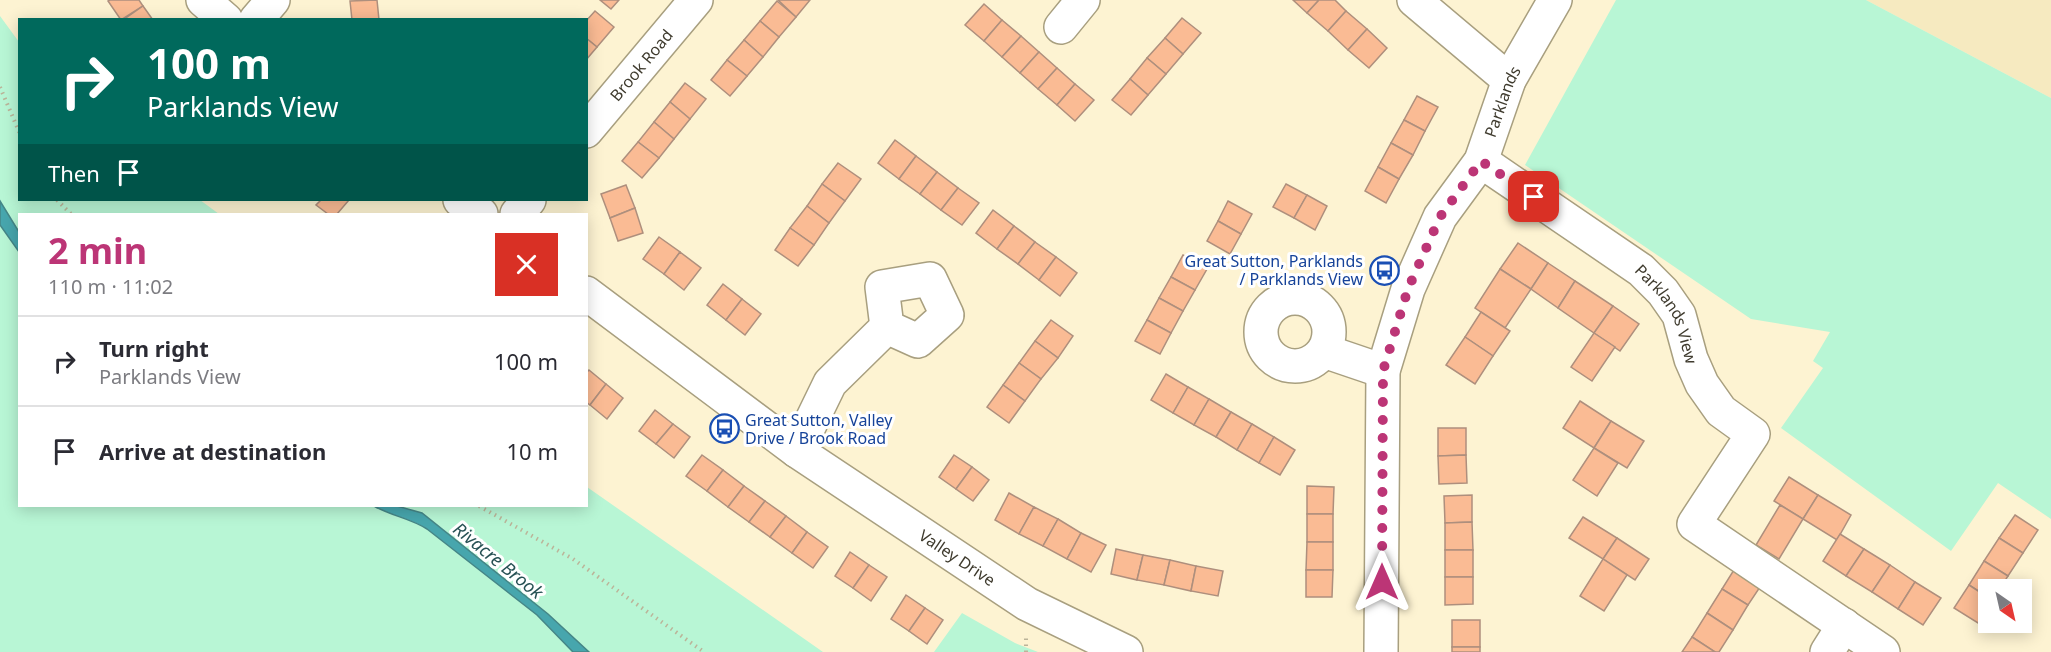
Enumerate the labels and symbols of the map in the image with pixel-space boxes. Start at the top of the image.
street label: Brook Road [605,25,678,106]
street label: Parklands [1479,62,1526,140]
pin [1508,171,1559,222]
place label: Great Sutton, Parklands / Parklands View [1185,250,1363,290]
bus stop icon: Great Sutton, Parklands / Parklands View [1368,254,1400,286]
street label: Parklands View [1630,259,1703,367]
place label: Great Sutton, Valley Drive / Brook Road [745,409,893,449]
bus stop icon: Great Sutton, Valley Drive / Brook Road [708,413,740,445]
water label: Rivacre Brook [449,517,549,605]
street label: Valley Drive [915,524,1000,591]
position arrow [1350,550,1414,614]
north arrow [1978,579,2032,633]

